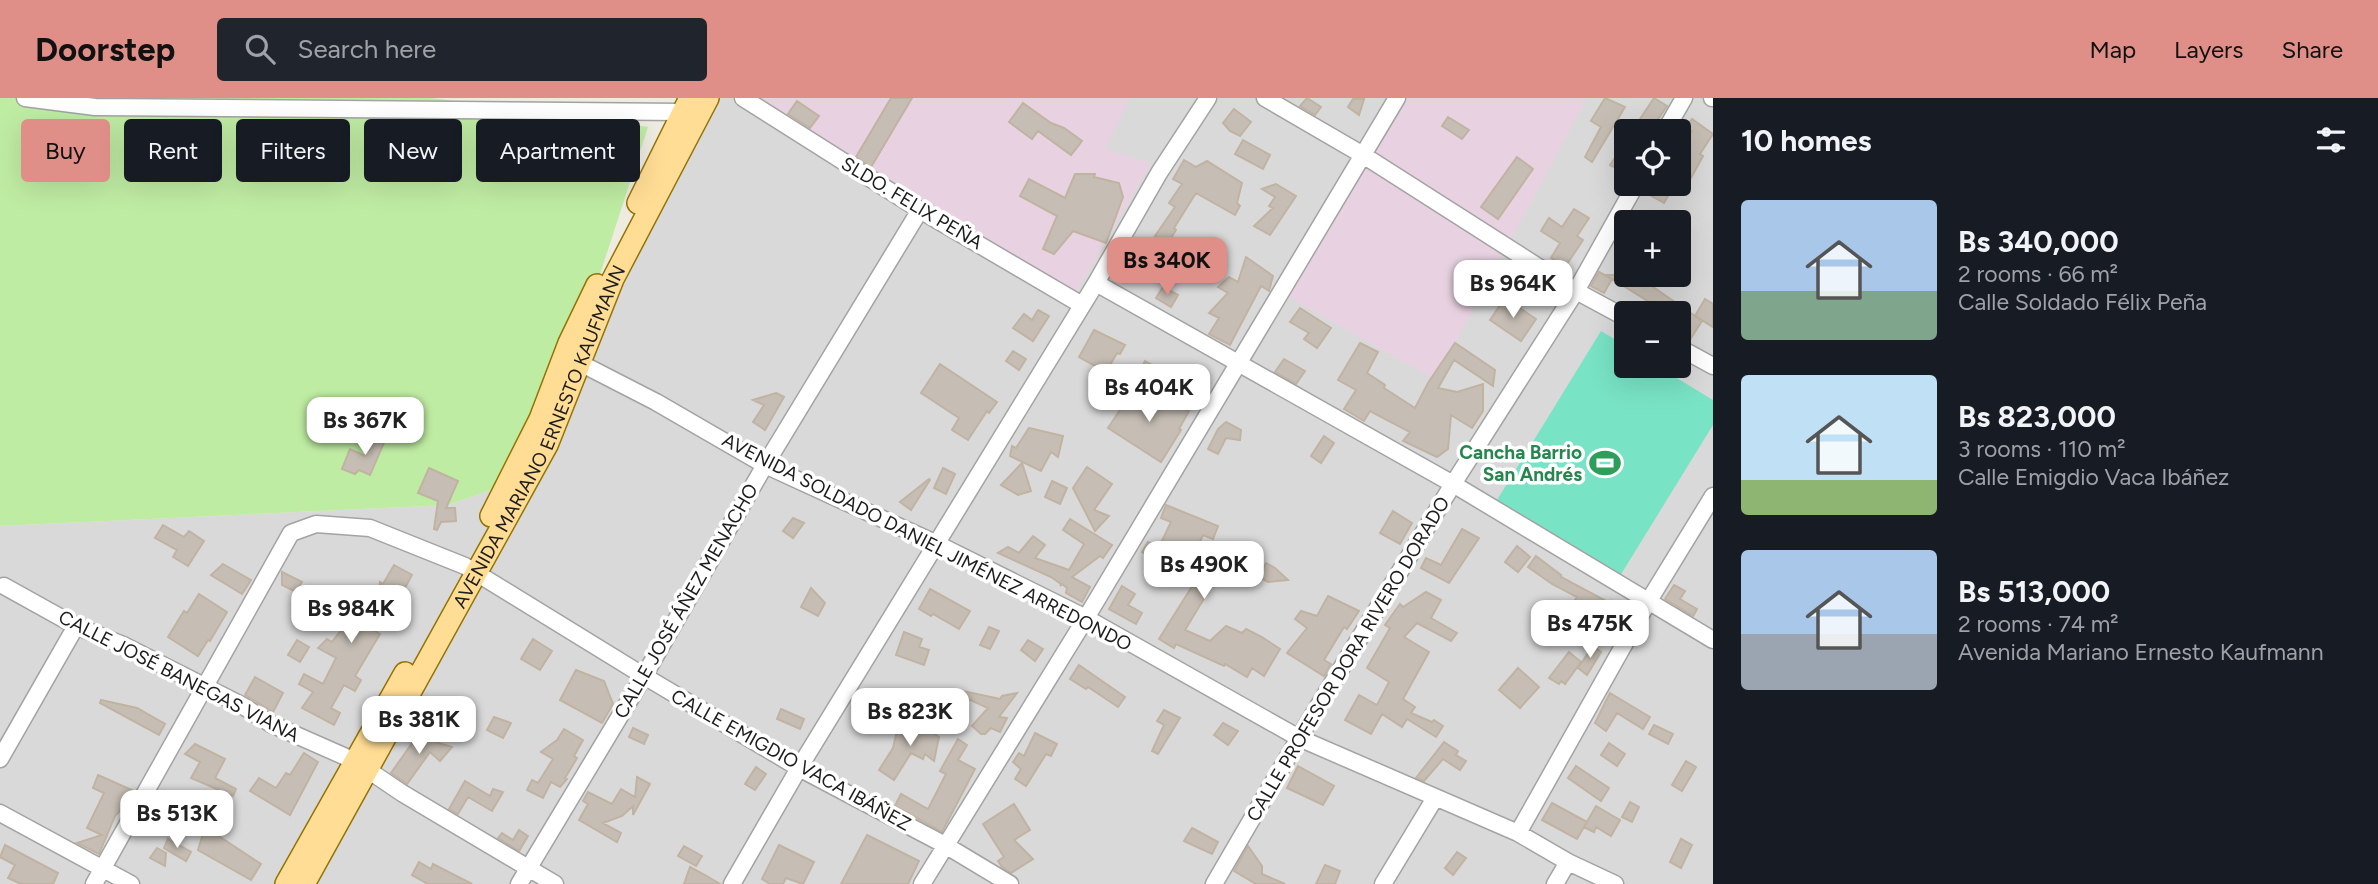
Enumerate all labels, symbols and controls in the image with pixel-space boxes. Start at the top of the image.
search box [217,18,707,81]
text: Doorstep [35,30,175,69]
icon: search [241,30,279,68]
text: Search here [297,33,436,65]
text: Map [2089,35,2136,64]
text: Layers [2174,35,2243,64]
text: Share [2281,35,2343,64]
chip: Buy [21,119,110,182]
chip: Rent [124,119,222,182]
chip: Filters [236,119,350,182]
chip: New [364,119,462,182]
chip: Apartment [476,119,640,182]
map controls [1614,119,1691,378]
button: locate [1614,119,1691,196]
icon: filters [2312,121,2350,159]
text: 10 homes [1741,122,1872,159]
street label: SLDO. FELIX PEÑA [837,152,987,254]
button: + [1614,210,1691,287]
text: Bs 340,000 [1958,223,2119,260]
icon: home [1797,228,1881,312]
pin: Bs 340K [1102,238,1232,297]
text: Bs 340K [1123,246,1211,274]
pin: Bs 964K [1448,260,1578,320]
text: 2 rooms · 66 m² [1958,260,2118,288]
street label: AVENIDA MARIANO ERNESTO KAUFMANN [448,261,630,612]
text: Bs 964K [1470,269,1556,297]
text: Calle Soldado Félix Peña [1958,288,2207,316]
button: − [1614,301,1691,378]
pin: Bs 404K [1084,364,1214,424]
text: Bs 404K [1104,373,1194,401]
pin: Bs 367K [300,398,430,457]
text: Bs 823,000 [1958,398,2116,435]
icon: home [1797,403,1881,487]
text: Bs 367K [323,406,407,434]
street label: AVENIDA SOLDADO DANIEL JIMÉNEZ ARREDONDO [718,428,1136,656]
text: 3 rooms · 110 m² [1958,435,2125,463]
place label: Cancha Barrio San Andrés [1459,441,1582,486]
sports icon: Cancha Barrio San Andrés [1588,446,1622,480]
text: Calle Emigdio Vaca Ibáñez [1958,463,2229,491]
street label: CALLE JOSÉ ÁÑEZ MENACHO [609,480,763,722]
street label: CALLE PROFESOR DORA RIVERO DORADO [1242,492,1454,826]
pin: Bs 490K [1139,542,1269,601]
text: Bs 490K [1160,550,1248,578]
text: Bs 513,000 [1958,573,2110,610]
icon: home [1797,578,1881,662]
pin: Bs 984K [286,586,416,645]
text: Bs 984K [307,594,395,622]
pin: Bs 475K [1525,601,1655,660]
street label: CALLE JOSÉ BANEGAS VIANA [55,605,303,747]
text: Bs 475K [1547,609,1633,637]
text: 2 rooms · 74 m² [1958,610,2119,638]
text: Avenida Mariano Ernesto Kaufmann [1958,638,2324,666]
street label: CALLE EMIGDIO VACA IBÁÑEZ [667,684,915,836]
pin: Bs 823K [845,688,975,748]
pin: Bs 381K [354,696,484,756]
text: Bs 823K [867,697,953,725]
text: Bs 381K [378,705,460,733]
pin: Bs 513K [112,790,242,850]
text: Bs 513K [136,799,218,827]

